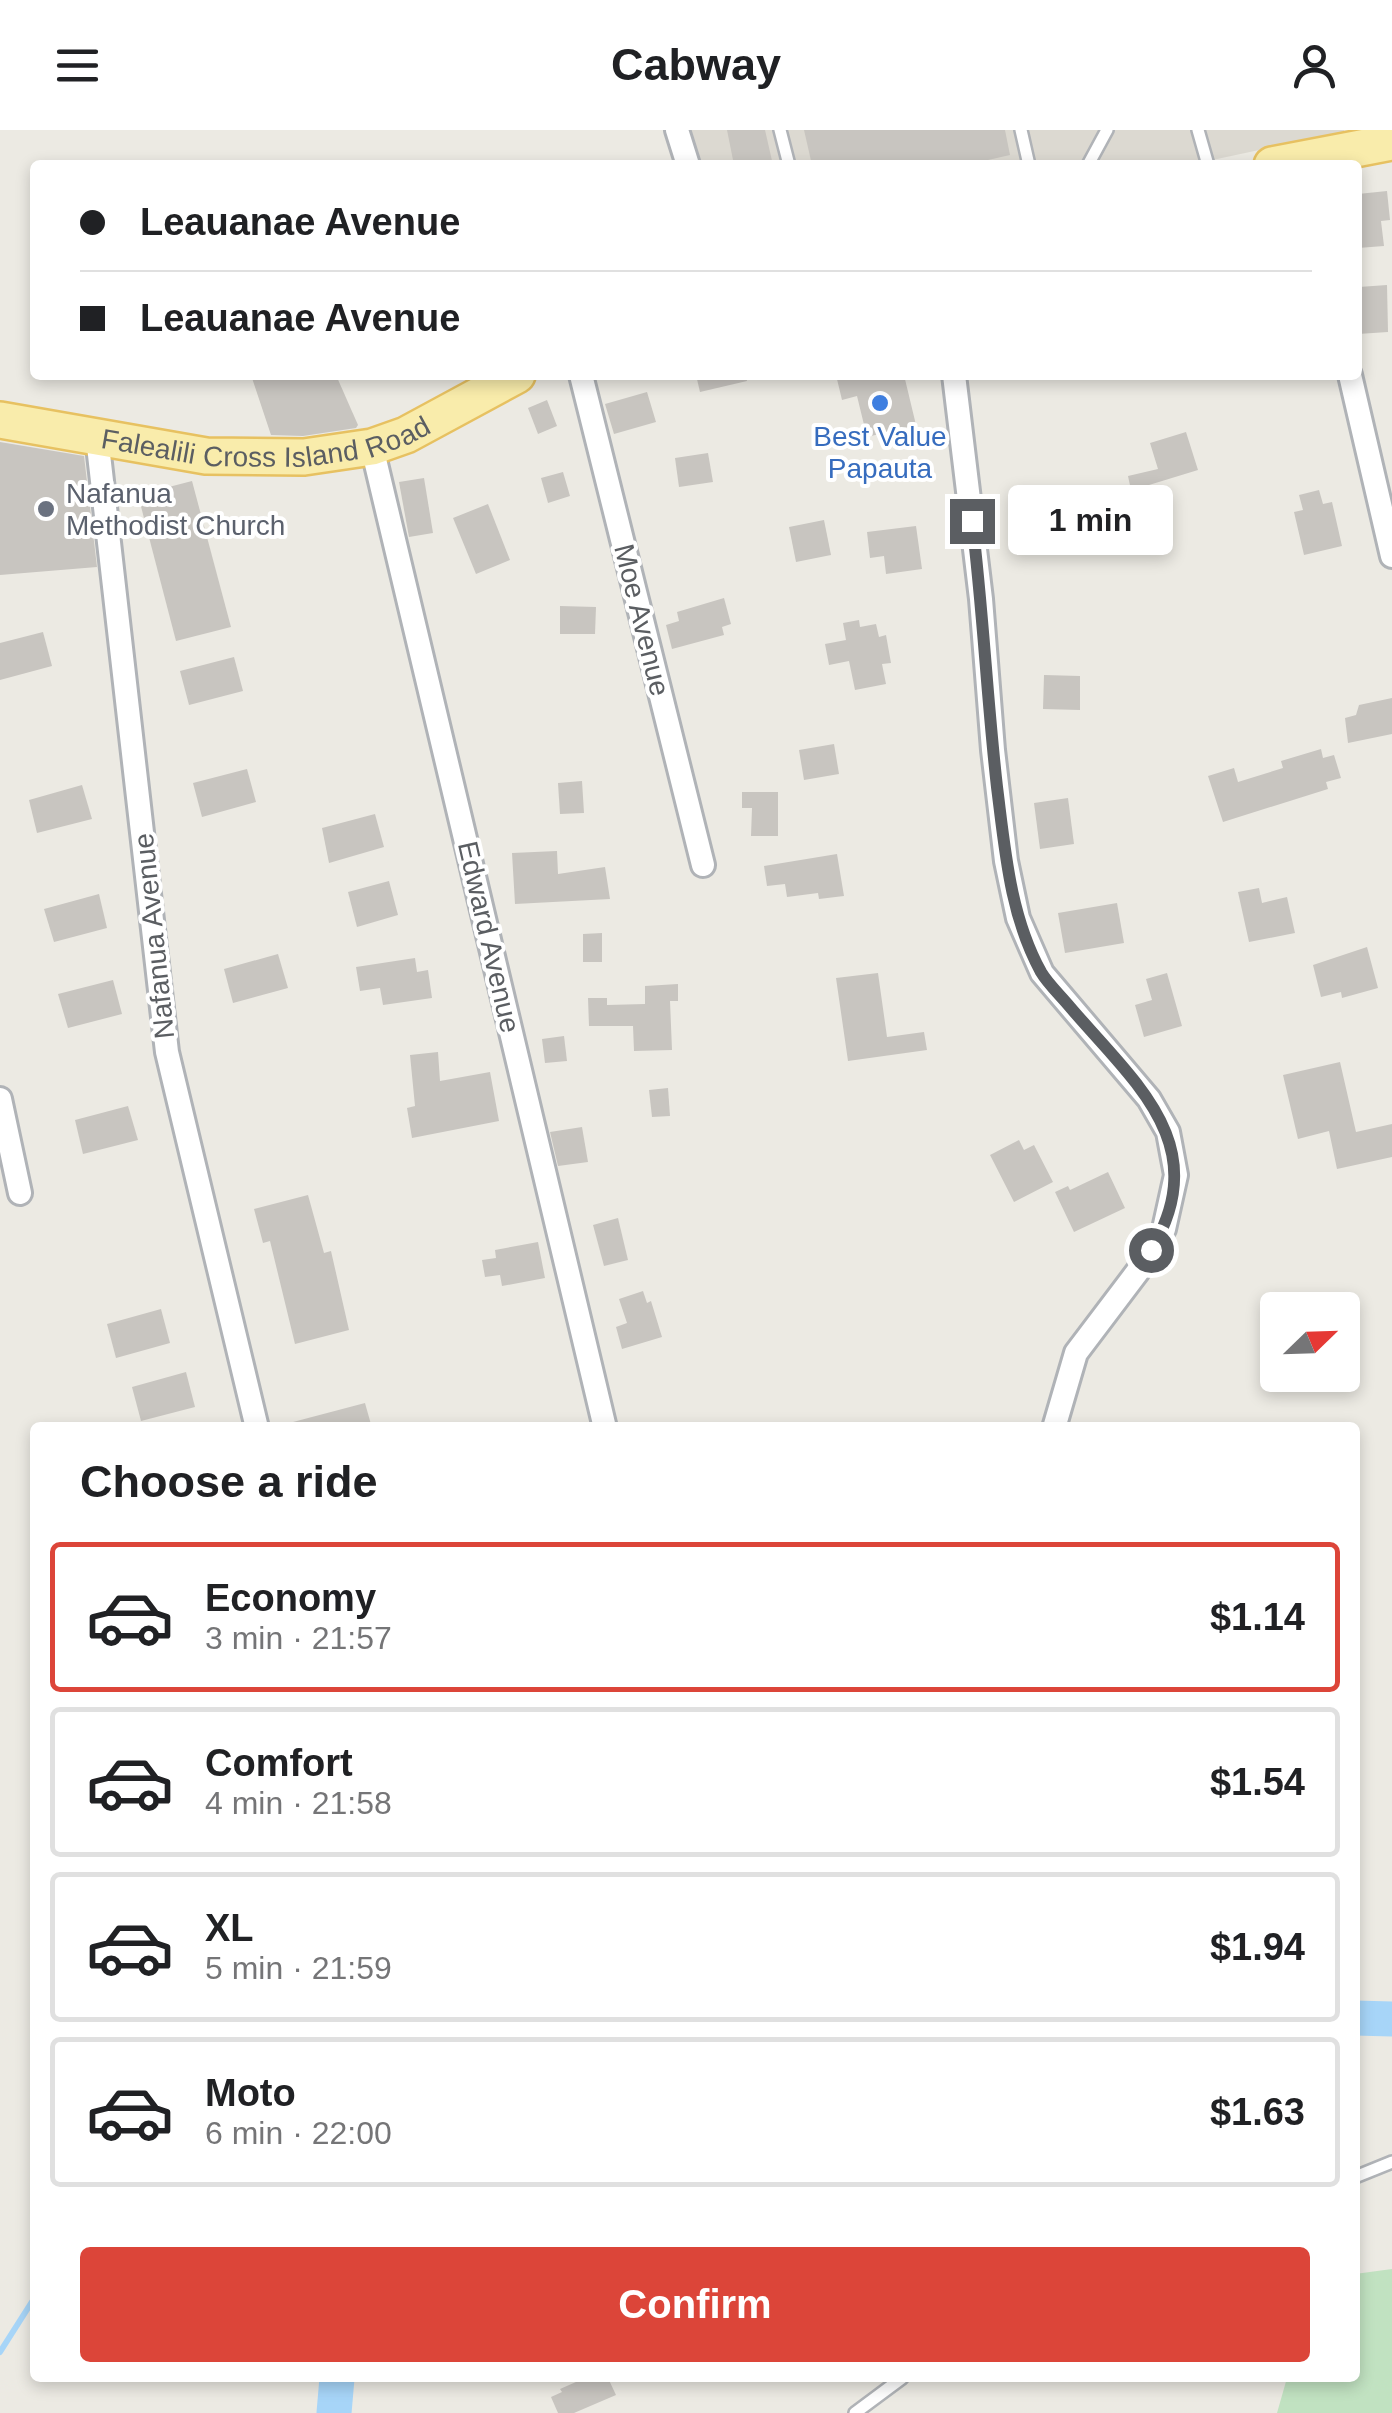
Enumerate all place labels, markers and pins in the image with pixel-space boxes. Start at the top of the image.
marker: Best Value Papauta [869,392,891,414]
place label: Best Value Papauta [813,421,947,484]
place label: Nafanua Methodist Church [66,478,285,541]
marker: Nafanua Methodist Church [35,498,57,520]

